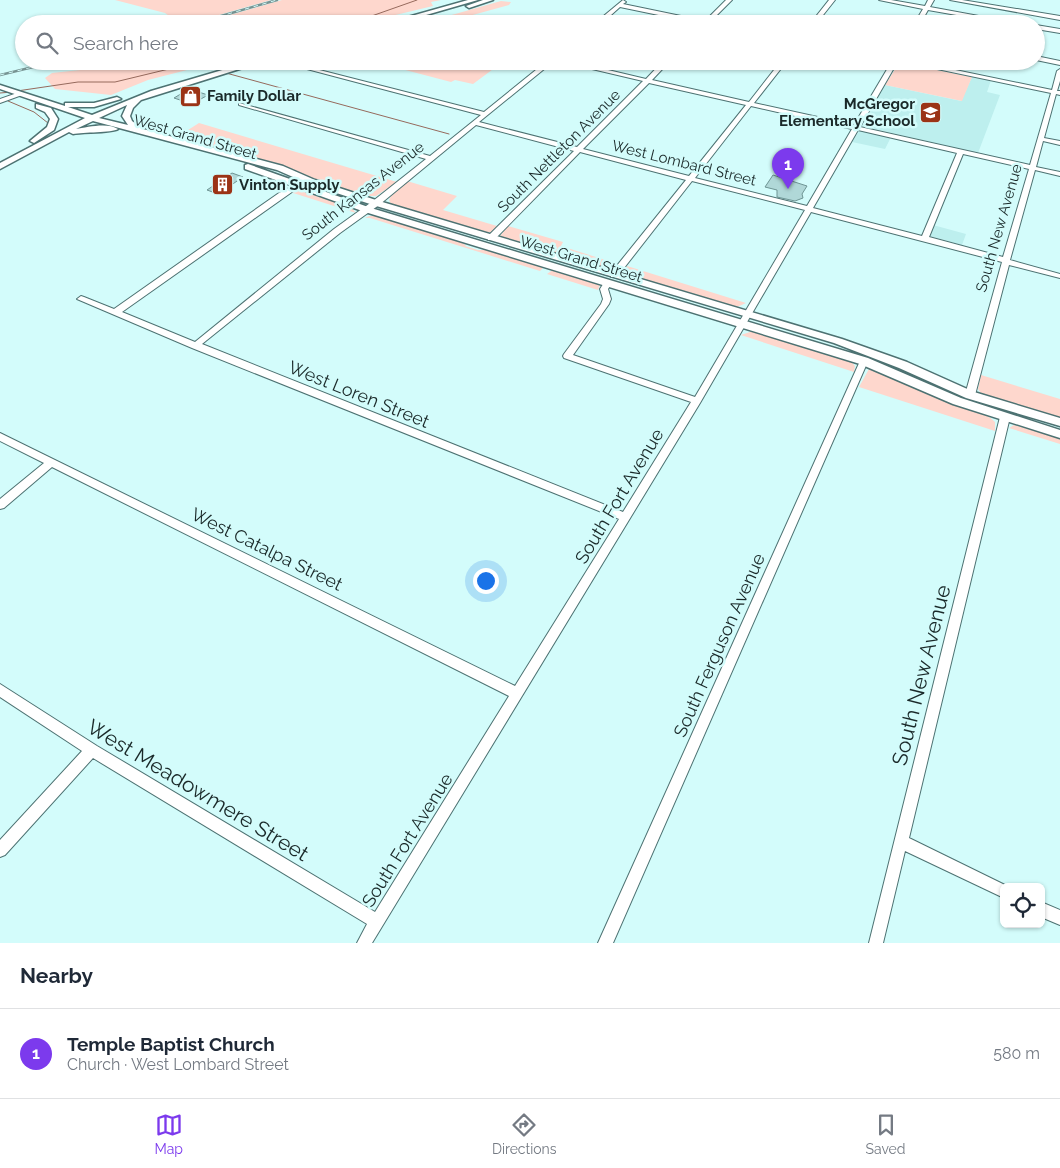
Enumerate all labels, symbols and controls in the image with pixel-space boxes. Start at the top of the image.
search box [15,15,1045,70]
icon: search [33,29,61,57]
text: Search here [73,32,179,54]
shop icon: Family Dollar [179,84,203,108]
street label: South Nettleton Avenue [494,86,624,216]
place label: Family Dollar [207,87,301,105]
place label: McGregor Elementary School [779,95,915,130]
school or university icon: McGregor Elementary School [919,101,943,125]
street label: West Grand Street [131,111,259,163]
street label: West Lombard Street [610,136,758,190]
street label: South Kansas Avenue [298,138,428,244]
pin: 1 [772,148,804,189]
street label: South New Avenue [972,162,1026,294]
building icon: Vinton Supply [211,173,235,197]
place label: Vinton Supply [239,176,340,194]
street label: West Grand Street [518,232,644,286]
street label: West Loren Street [285,356,433,432]
street label: South Fort Avenue [570,424,668,567]
street label: West Catalpa Street [188,503,346,595]
street label: South Ferguson Avenue [669,549,769,740]
your location [473,568,499,594]
street label: South New Avenue [886,582,956,768]
street label: West Meadowmere Street [83,714,313,866]
street label: South Fort Avenue [357,769,457,911]
map controls [1000,883,1045,928]
button: locate [1000,883,1045,928]
text: Nearby [20,963,93,988]
text: Temple Baptist Church [67,1033,275,1055]
text: 1 [32,1044,40,1063]
text: 580 m [993,1044,1040,1063]
text: Church · West Lombard Street [67,1055,289,1074]
tab: Map [154,1111,183,1157]
tab: Directions [492,1111,557,1157]
tab: Saved [865,1111,906,1157]

